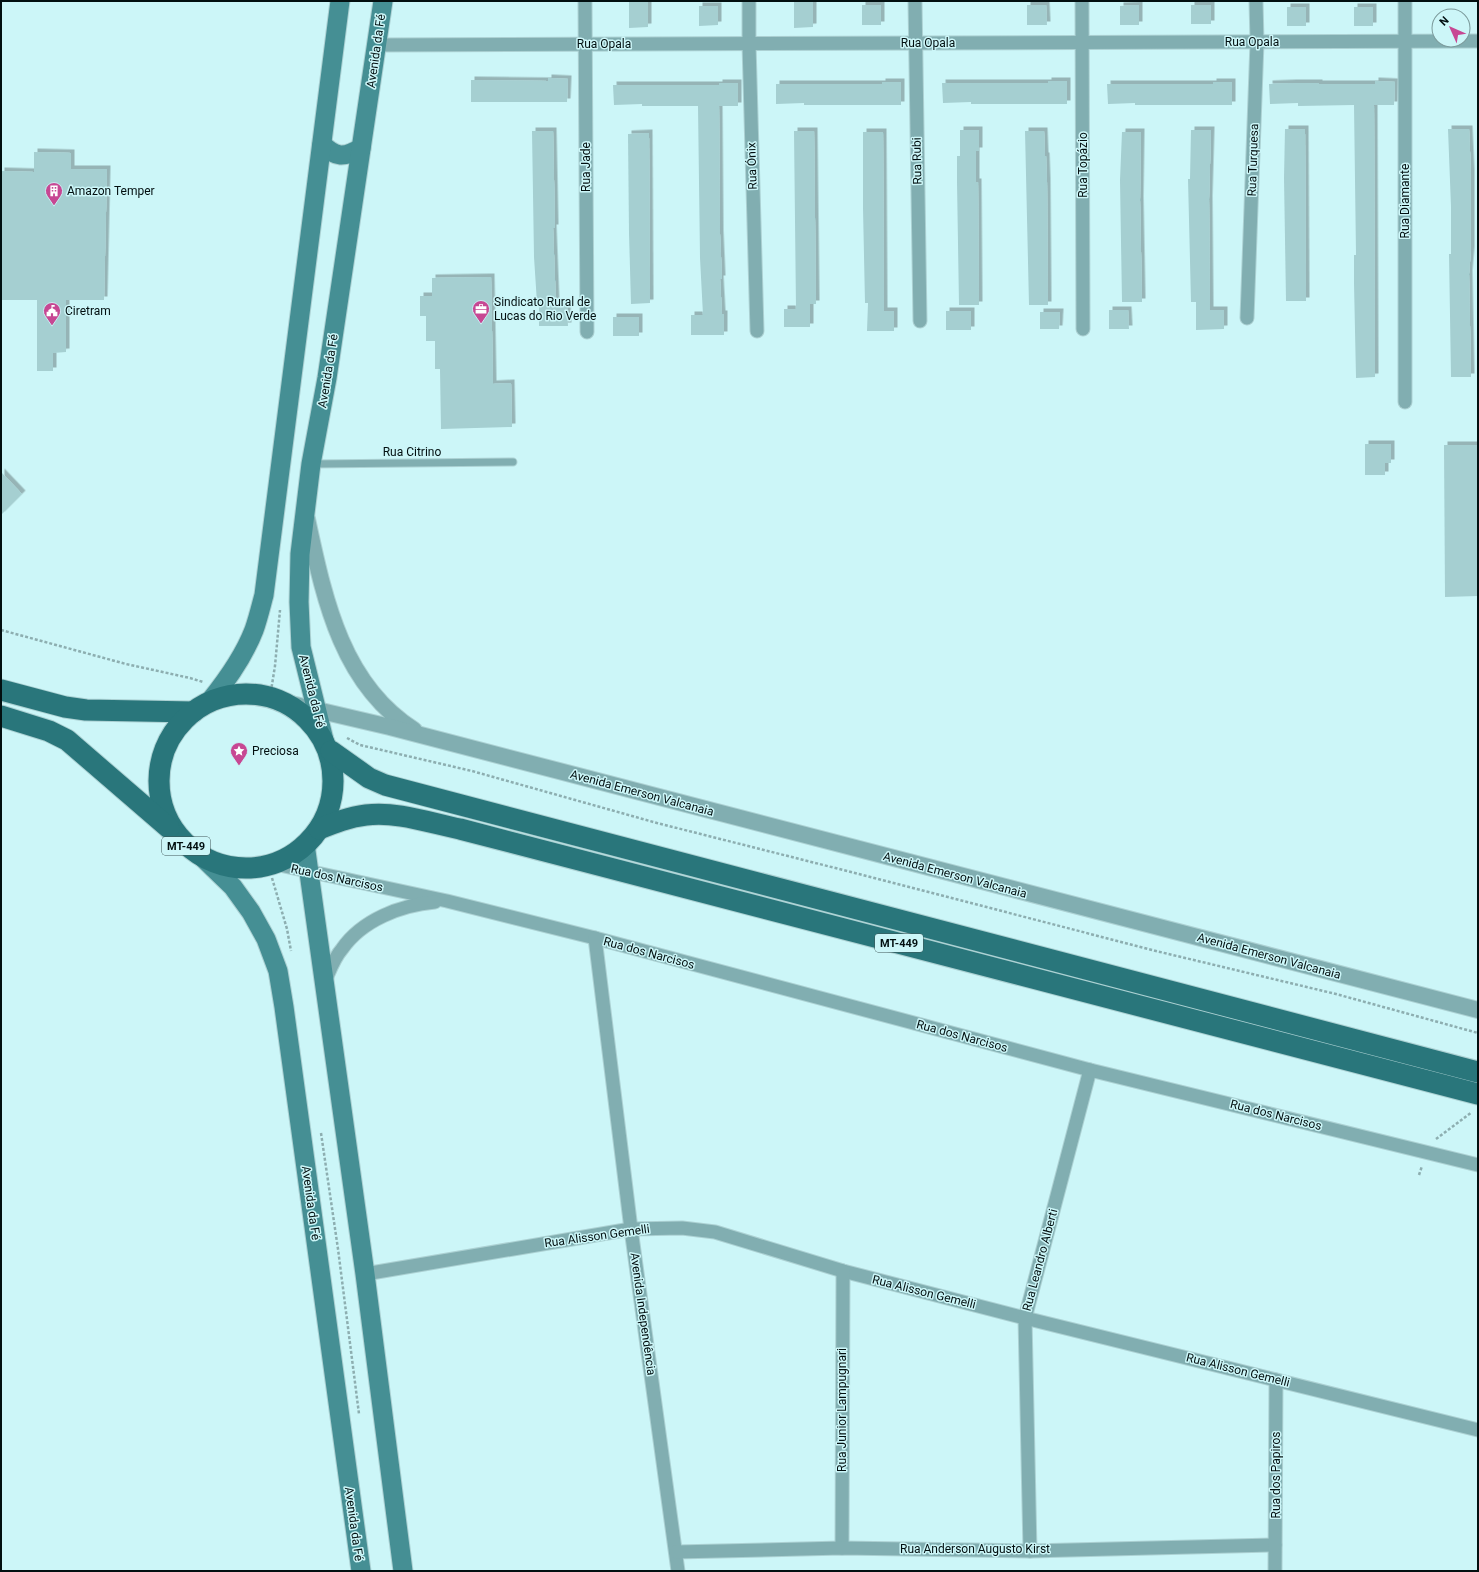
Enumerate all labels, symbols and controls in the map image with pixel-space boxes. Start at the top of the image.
north arrow [1431,8,1471,48]
street label: Avenida da Fé [364,13,388,89]
text: N [1437,14,1452,29]
street label: Rua Opala [1225,35,1279,49]
street label: Rua Opala [901,36,955,50]
street label: Rua Opala [577,37,631,51]
street label: Rua Turquesa [1245,123,1261,197]
street label: Rua Topázio [1076,132,1090,198]
street label: Rua Rubi [910,137,924,185]
street label: Rua Jade [579,142,593,192]
street label: Rua Ónix [743,142,760,190]
street label: Rua Diamante [1398,164,1412,238]
building icon: Amazon Temper [44,181,64,206]
place label: Amazon Temper [67,184,155,198]
place label: Sindicato Rural de Lucas do Rio Verde [494,295,596,323]
office icon: Sindicato Rural de Lucas do Rio Verde [471,299,491,324]
public building icon: Ciretram [42,301,62,326]
place label: Ciretram [65,304,111,318]
street label: Avenida da Fé [315,333,341,409]
street label: Rua Citrino [383,445,441,459]
street label: Avenida da Fé [296,653,328,729]
place icon: Preciosa [229,741,249,766]
place label: Preciosa [252,744,299,758]
street label: Avenida Emerson Valcanaia [569,767,715,819]
road number: MT-449 [162,837,210,855]
street label: Avenida Emerson Valcanaia [882,849,1028,901]
street label: Rua dos Narcisos [290,861,384,895]
street label: Avenida Emerson Valcanaia [1196,930,1342,982]
street label: Rua dos Narcisos [602,934,696,972]
road number: MT-449 [875,934,923,952]
street label: Rua dos Narcisos [915,1017,1009,1055]
street label: Rua dos Narcisos [1229,1097,1323,1133]
street label: Avenida da Fé [299,1165,323,1241]
street label: Rua Leandro Alberti [1020,1207,1060,1313]
street label: Rua Alisson Gemelli [543,1222,651,1250]
street label: Avenida Independência [627,1252,659,1376]
street label: Rua Alisson Gemelli [871,1272,977,1312]
street label: Rua Junior Lampugnari [835,1348,849,1472]
street label: Rua Alisson Gemelli [1185,1350,1291,1390]
street label: Rua dos Papiros [1269,1432,1283,1518]
street label: Avenida da Fé [342,1486,366,1562]
street label: Rua Anderson Augusto Kirst [900,1542,1050,1556]

